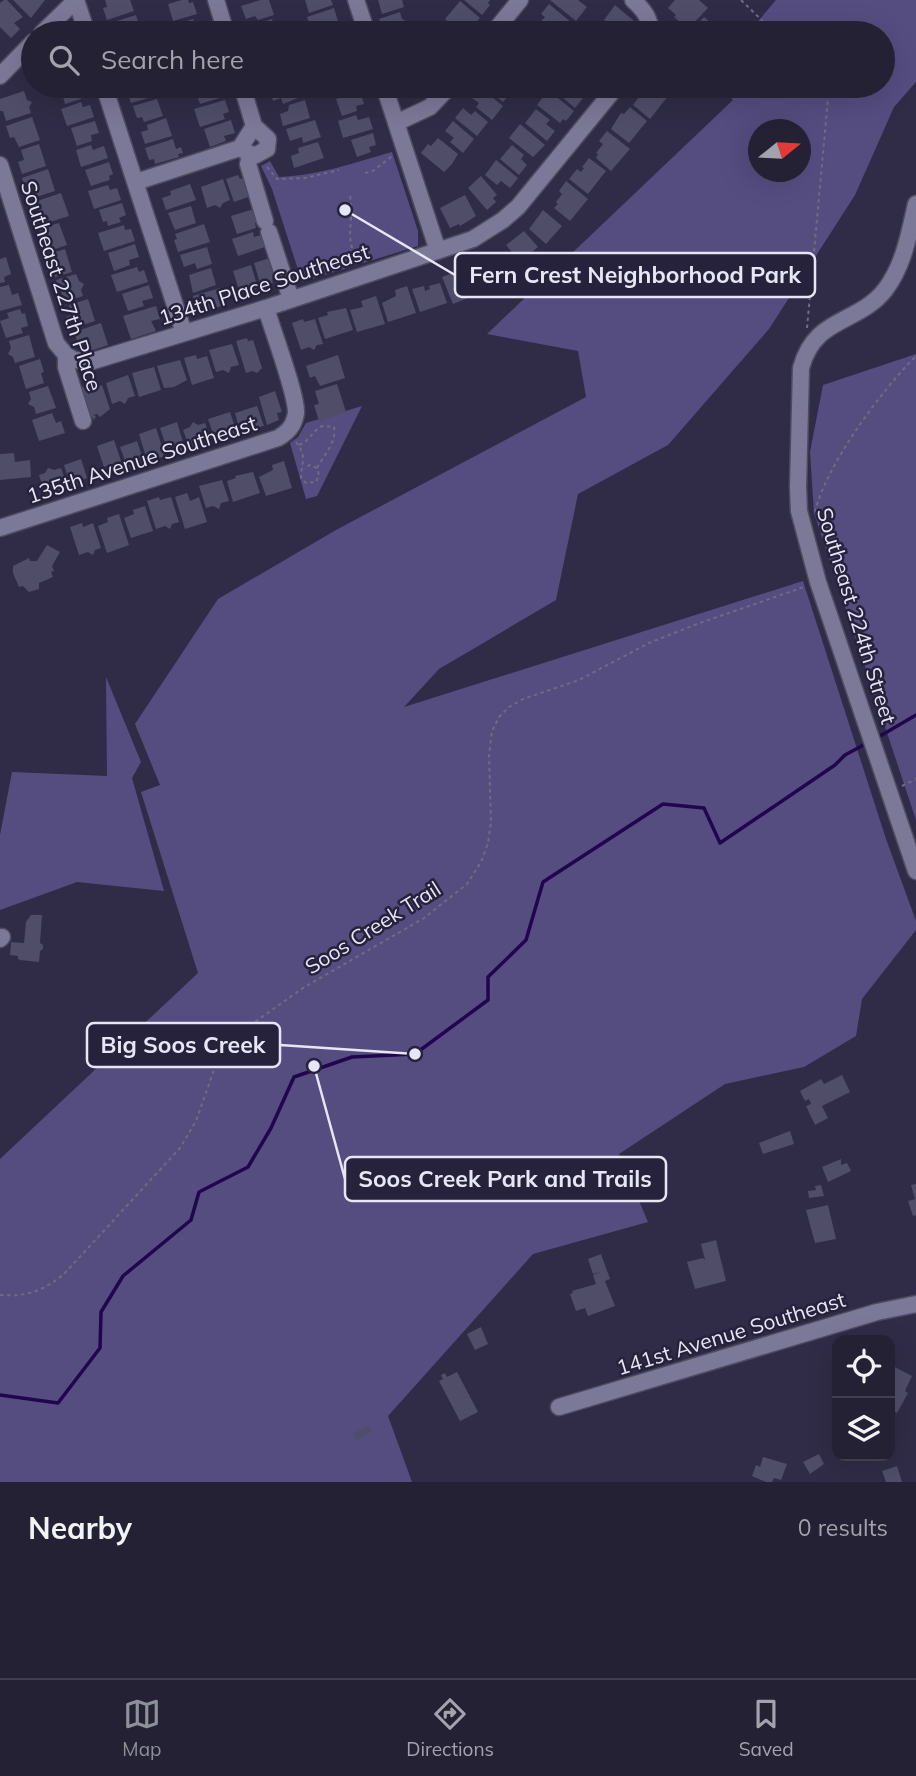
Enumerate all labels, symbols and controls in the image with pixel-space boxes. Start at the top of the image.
search box [21,21,895,98]
icon: search [45,41,83,79]
text: Search here [101,43,244,76]
north arrow [748,119,811,182]
street label: Southeast 227th Place [16,177,108,394]
street label: 134th Place Southeast [155,238,372,330]
callout: Fern Crest Neighborhood Park [455,253,815,297]
text: Fern Crest Neighborhood Park [469,260,802,289]
street label: 135th Avenue Southeast [23,410,260,509]
street label: Southeast 224th Street [812,504,902,727]
street label: Soos Creek Trail [300,875,445,979]
callout: Big Soos Creek [87,1023,280,1067]
text: Big Soos Creek [101,1030,267,1059]
callout: Soos Creek Park and Trails [345,1157,666,1201]
text: Soos Creek Park and Trails [358,1164,652,1193]
street label: 141st Avenue Southeast [613,1286,848,1380]
map controls [832,1335,895,1461]
button: locate [832,1335,895,1398]
button: layers [832,1398,895,1461]
text: Nearby [28,1509,132,1547]
text: 0 results [798,1513,888,1542]
tab: Map [122,1695,161,1761]
tab: Directions [406,1695,494,1761]
tab: Saved [739,1695,794,1761]

